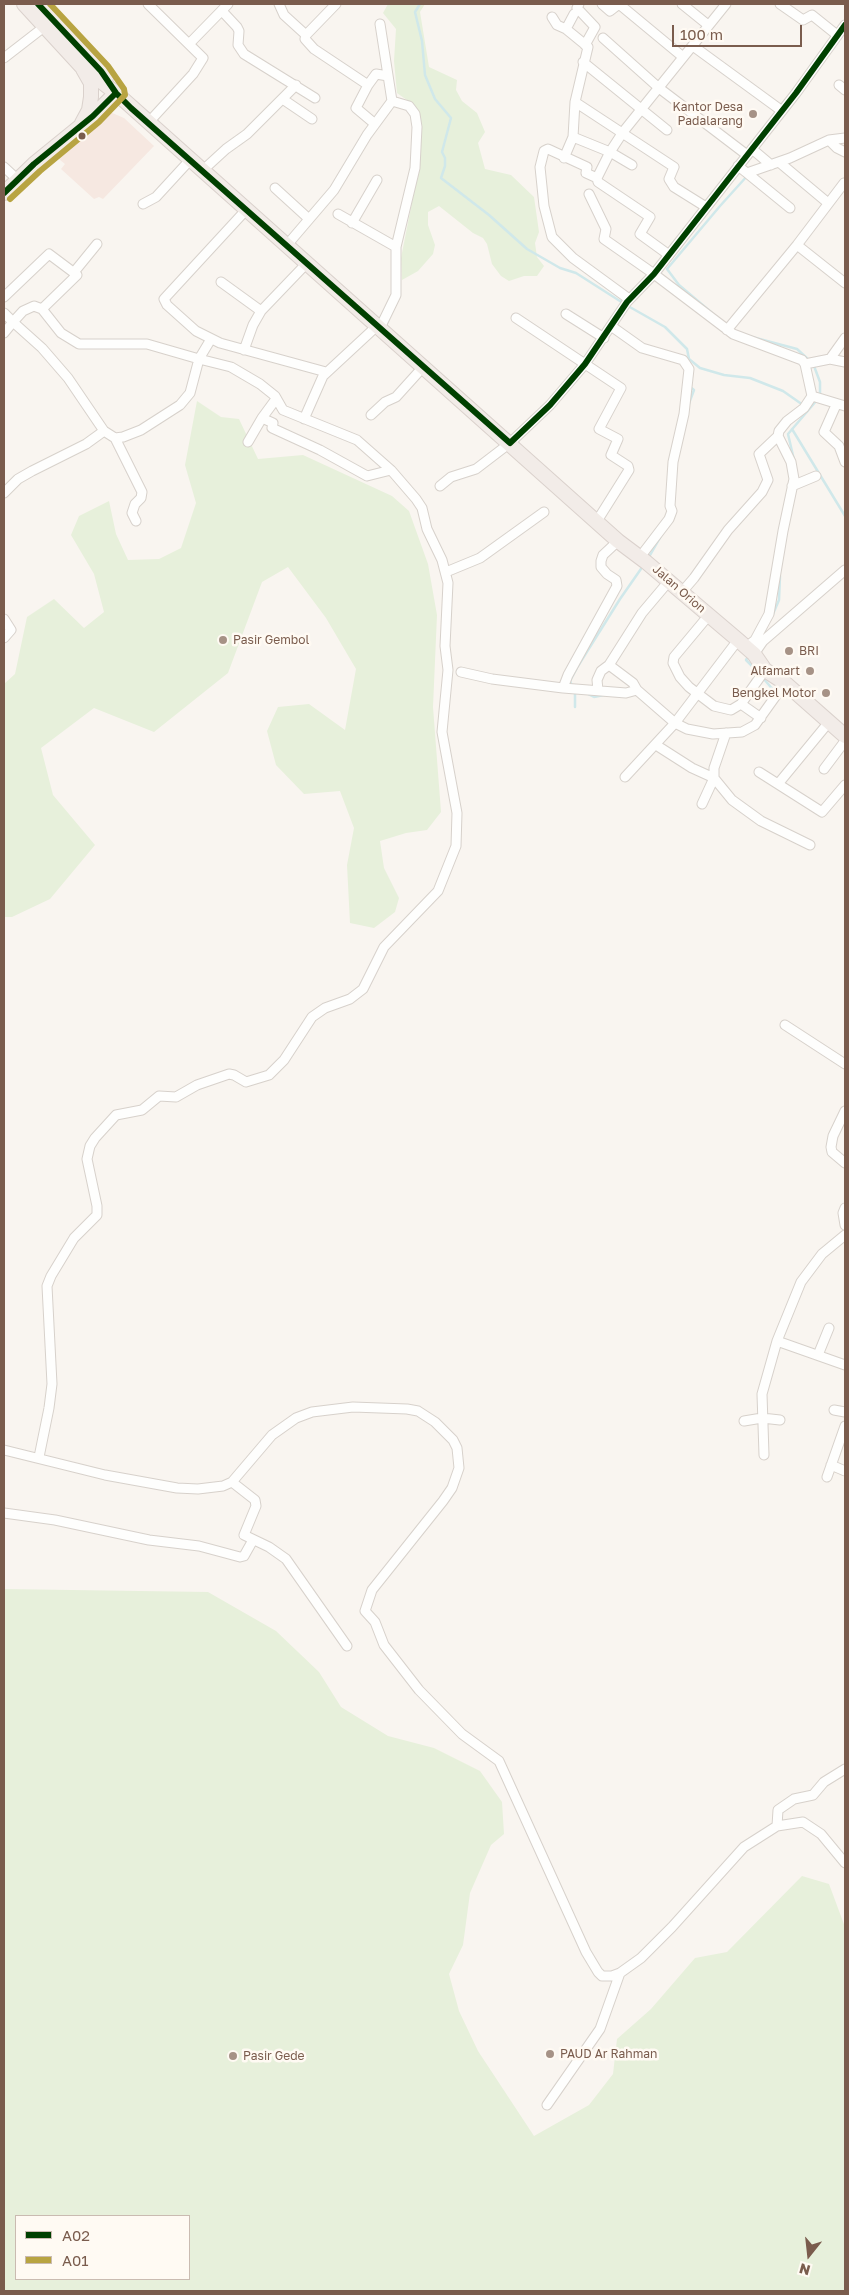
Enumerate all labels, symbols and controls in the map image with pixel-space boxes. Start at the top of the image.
scale bar [674,15,804,47]
text: 100 m [680,25,723,43]
place label: Kantor Desa Padalarang [673,100,743,128]
marker: Kantor Desa Padalarang [747,108,759,120]
unlabelled marker [77,131,87,141]
street label: Jalan Orion [649,562,709,616]
place label: Pasir Gembol [233,633,309,647]
marker: Pasir Gembol [217,634,229,646]
place label: BRI [799,644,819,658]
marker: BRI [783,645,795,657]
place label: Alfamart [751,664,800,678]
marker: Alfamart [804,665,816,677]
place label: Bengkel Motor [732,686,816,700]
marker: Bengkel Motor [820,687,832,699]
place label: PAUD Ar Rahman [560,2047,657,2061]
marker: PAUD Ar Rahman [544,2048,556,2060]
place label: Pasir Gede [243,2049,305,2063]
marker: Pasir Gede [227,2050,239,2062]
legend [15,2215,190,2280]
text: A02 [62,2226,90,2244]
north arrow [784,2230,834,2280]
text: A01 [62,2251,89,2269]
text: N [797,2260,812,2280]

